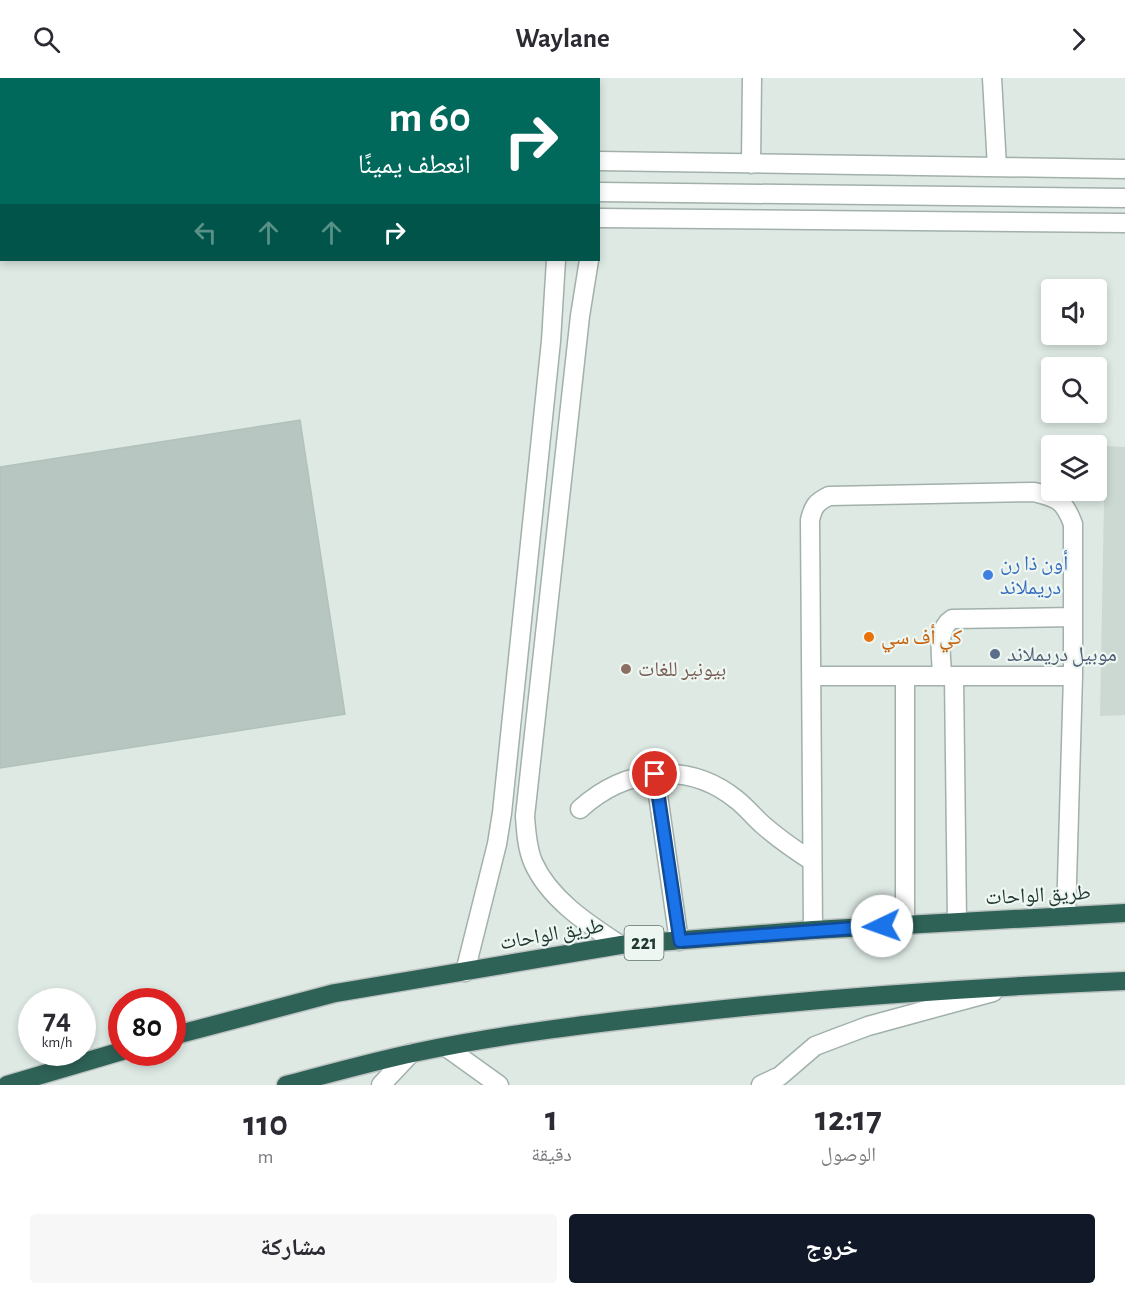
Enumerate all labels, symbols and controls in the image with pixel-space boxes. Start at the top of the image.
icon: search [30,23,63,56]
icon: forward [1062,23,1095,56]
text: Waylane [515,25,610,52]
text: 60 m [389,97,471,139]
icon: right [492,102,570,180]
text: انعطف يمينًا [358,151,471,178]
icon: left [189,216,222,249]
icon: ahead [252,216,285,249]
icon: ahead [315,216,348,249]
icon: right [378,216,411,249]
map controls [1041,279,1107,501]
button: sound [1041,279,1107,345]
button: search [1041,357,1107,423]
button: layers [1041,435,1107,501]
place label: أون ذا رن دريملاند [1000,550,1068,598]
marker: أون ذا رن دريملاند [981,568,995,582]
place label: كي أف سي [881,624,962,653]
marker: كي أف سي [862,630,876,644]
place label: موبيل دريملاند [1007,644,1117,667]
marker: موبيل دريملاند [988,647,1002,661]
place label: بيونير للغات [638,659,726,680]
marker: بيونير للغات [619,662,633,676]
pin [629,748,680,799]
icon: arrive [638,757,671,790]
street label: طريق الواحات [985,882,1091,910]
position arrow [850,894,914,958]
street label: طريق الواحات [498,914,606,955]
road number: 221 [624,926,664,960]
speed limit sign: 80 [108,988,186,1066]
text: 74 [43,1005,71,1035]
text: km/h [42,1035,72,1050]
text: 1 [545,1101,558,1137]
text: 12:17 [815,1101,882,1137]
text: 110 [243,1106,288,1142]
text: دقيقة [531,1145,572,1165]
text: الوصول [821,1145,876,1165]
text: m [258,1147,274,1167]
button: مشاركة [30,1214,557,1283]
button: خروج [569,1214,1095,1283]

